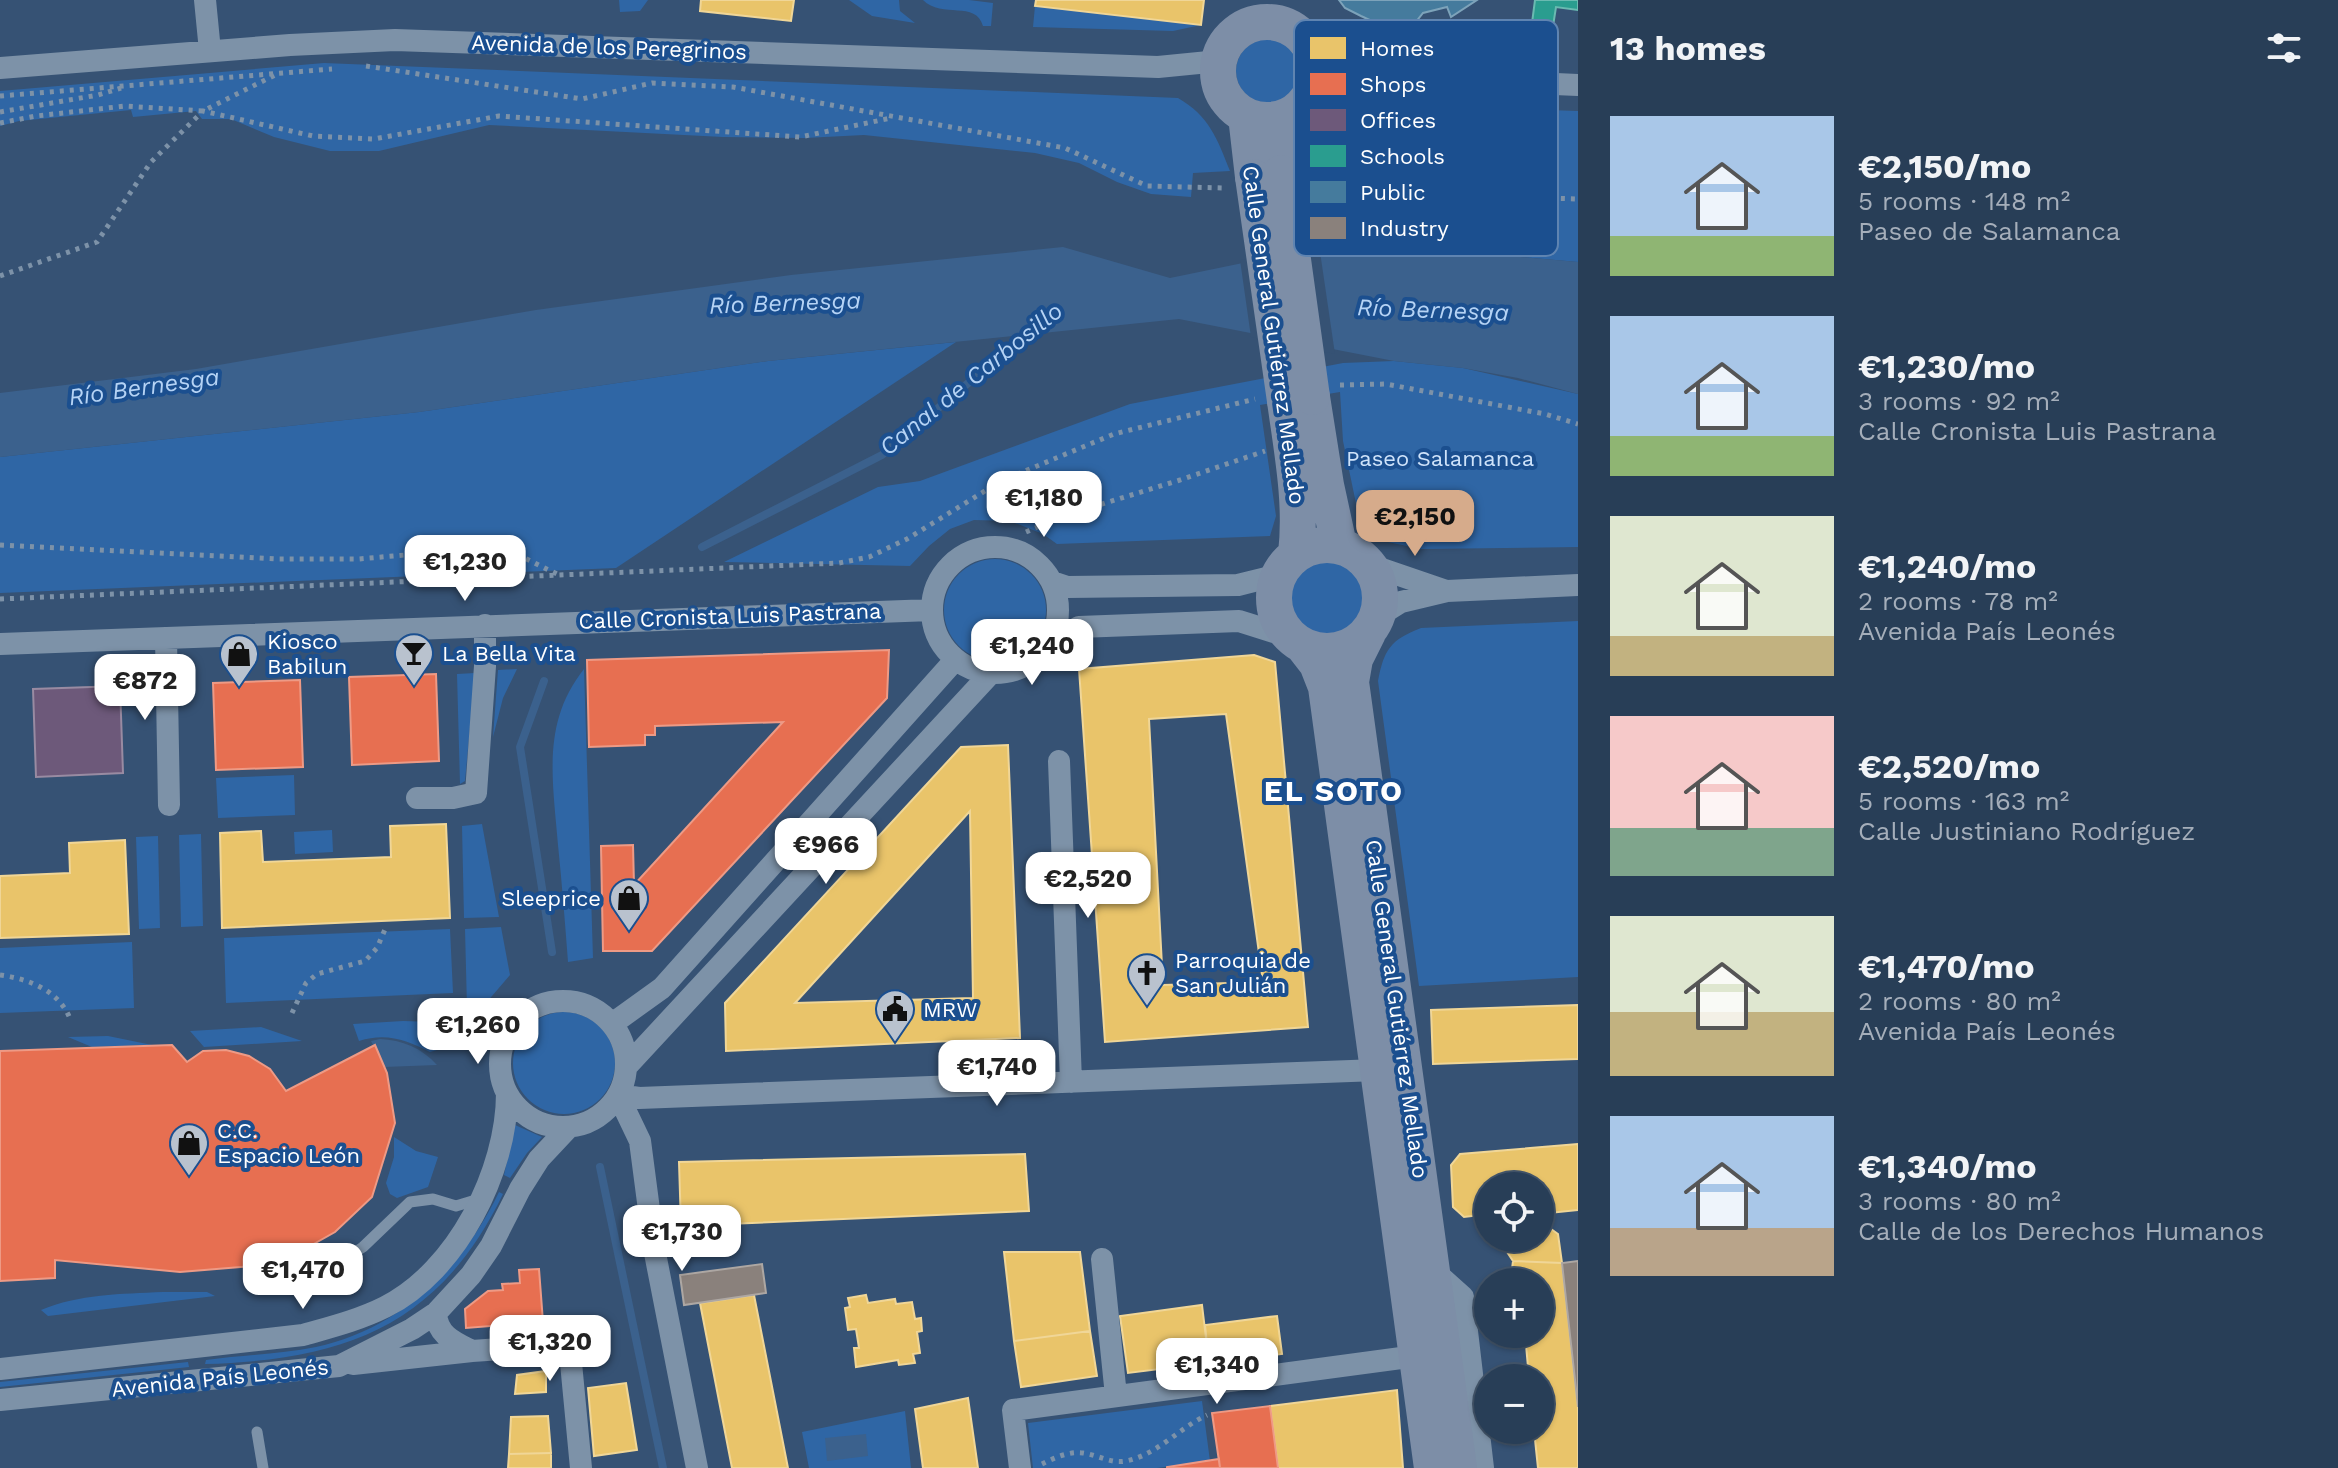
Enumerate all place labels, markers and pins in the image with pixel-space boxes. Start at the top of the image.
pin: €1,180 [979,471,1109,539]
pin: €2,150 [1350,490,1480,558]
pin: €1,230 [400,535,530,603]
pin: €1,240 [967,619,1097,687]
place label: Kiosco Babilun [267,629,347,679]
bar icon: La Bella Vita [393,632,435,687]
shop icon: Kiosco Babilun [218,633,260,688]
place label: La Bella Vita [442,641,576,666]
pin: €872 [98,654,192,722]
pin: €966 [779,818,873,886]
pin: €2,520 [1023,852,1153,920]
shop icon: Sleeprice [608,877,650,932]
place label: Sleeprice [501,886,601,911]
place label: Parroquia de San Julián [1175,948,1311,998]
church icon: Parroquia de San Julián [1126,952,1168,1007]
public building icon: MRW [874,988,916,1043]
place label: MRW [923,997,977,1022]
pin: €1,260 [413,998,543,1066]
pin: €1,740 [932,1040,1062,1108]
place label: C.C. Espacio León [217,1118,360,1168]
shop icon: C.C. Espacio León [168,1122,210,1177]
pin: €1,730 [617,1205,747,1273]
pin: €1,470 [238,1243,368,1311]
pin: €1,320 [485,1315,615,1383]
pin: €1,340 [1152,1338,1282,1406]

